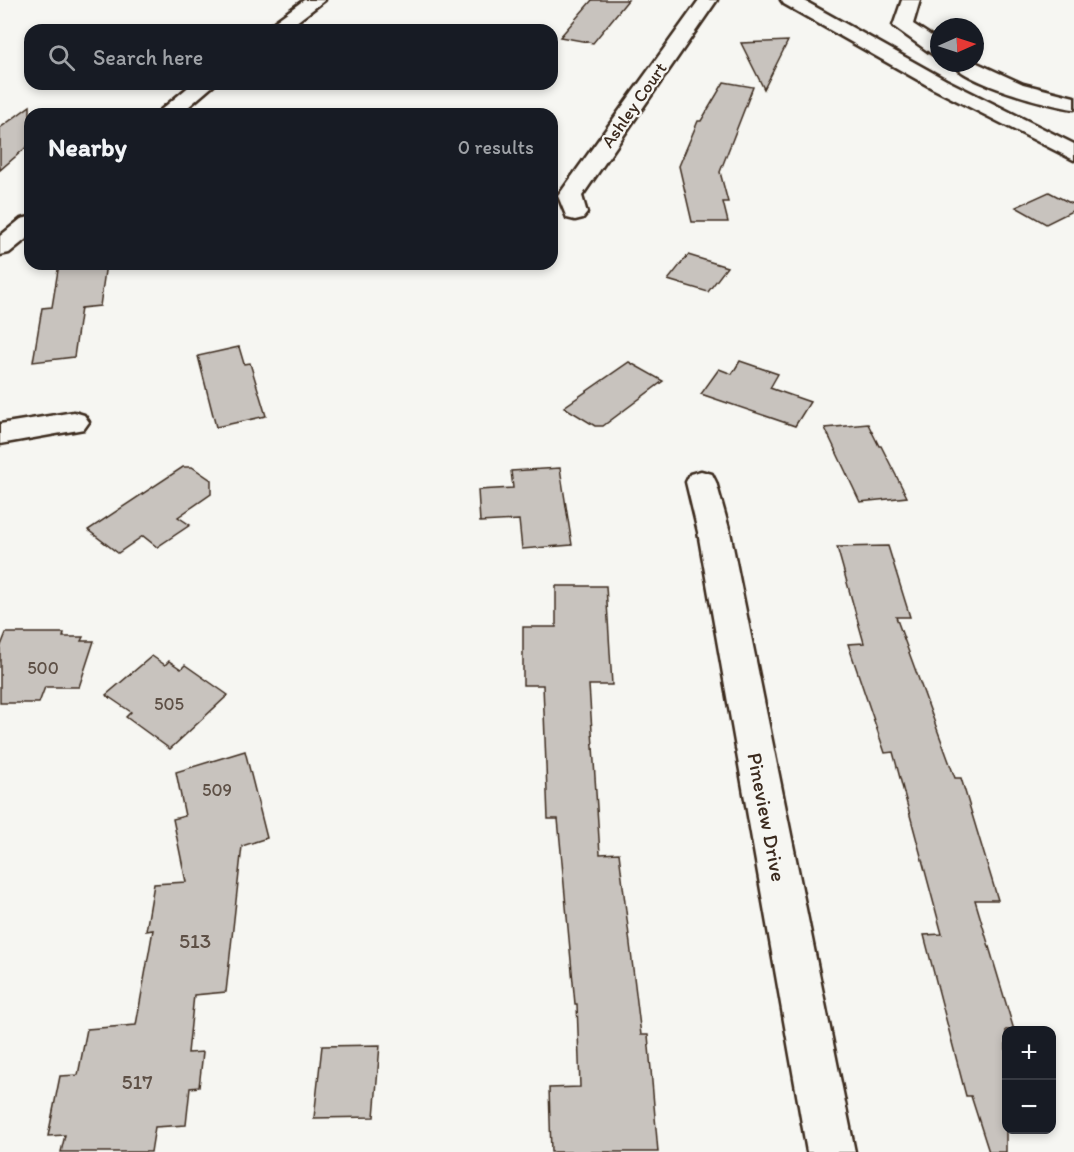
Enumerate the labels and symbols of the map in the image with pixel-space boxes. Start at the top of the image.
north arrow [930,18,984,72]
street label: Ashley Court [597,58,672,152]
house number: 500 [27,657,59,679]
house number: 505 [154,693,184,715]
street label: Pineview Drive [742,750,792,884]
house number: 509 [202,779,232,801]
house number: 513 [179,928,211,953]
house number: 517 [121,1069,153,1094]

